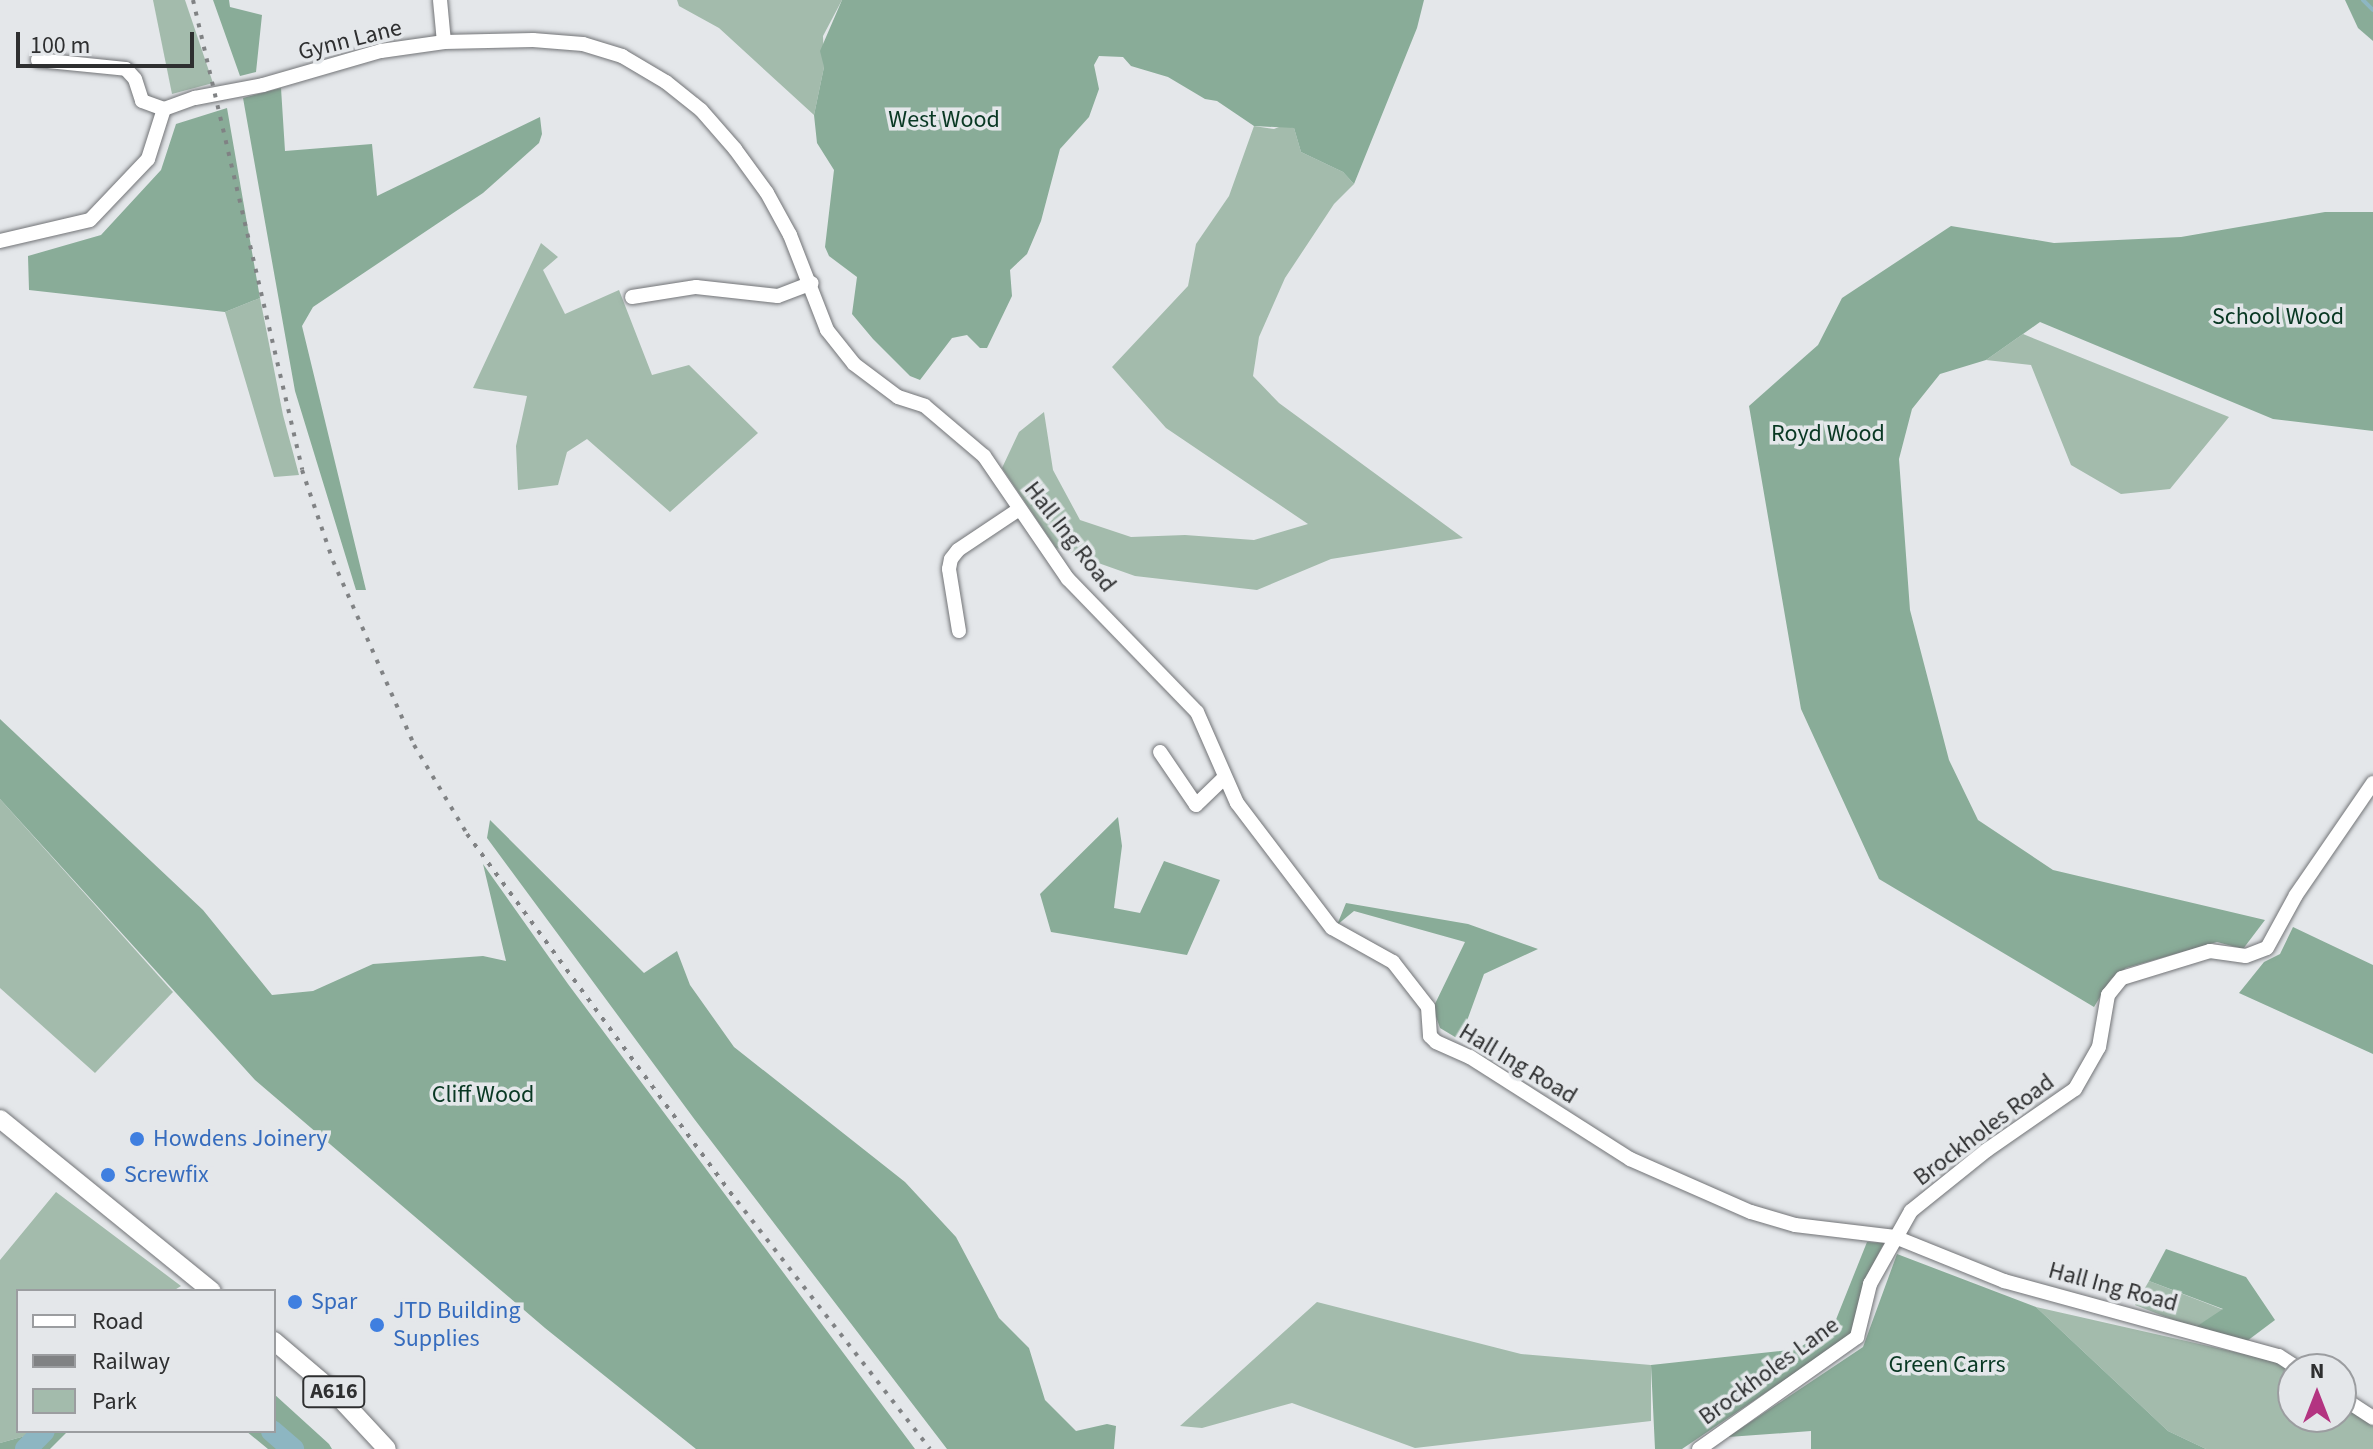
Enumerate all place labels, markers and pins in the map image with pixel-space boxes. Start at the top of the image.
place label: Howdens Joinery [153,1125,328,1153]
marker: Howdens Joinery [128,1130,146,1148]
place label: Screwfix [124,1161,209,1189]
marker: Screwfix [99,1166,117,1184]
place label: Spar [311,1288,357,1316]
marker: Spar [286,1293,304,1311]
place label: JTD Building Supplies [393,1297,521,1353]
marker: JTD Building Supplies [368,1316,386,1334]

